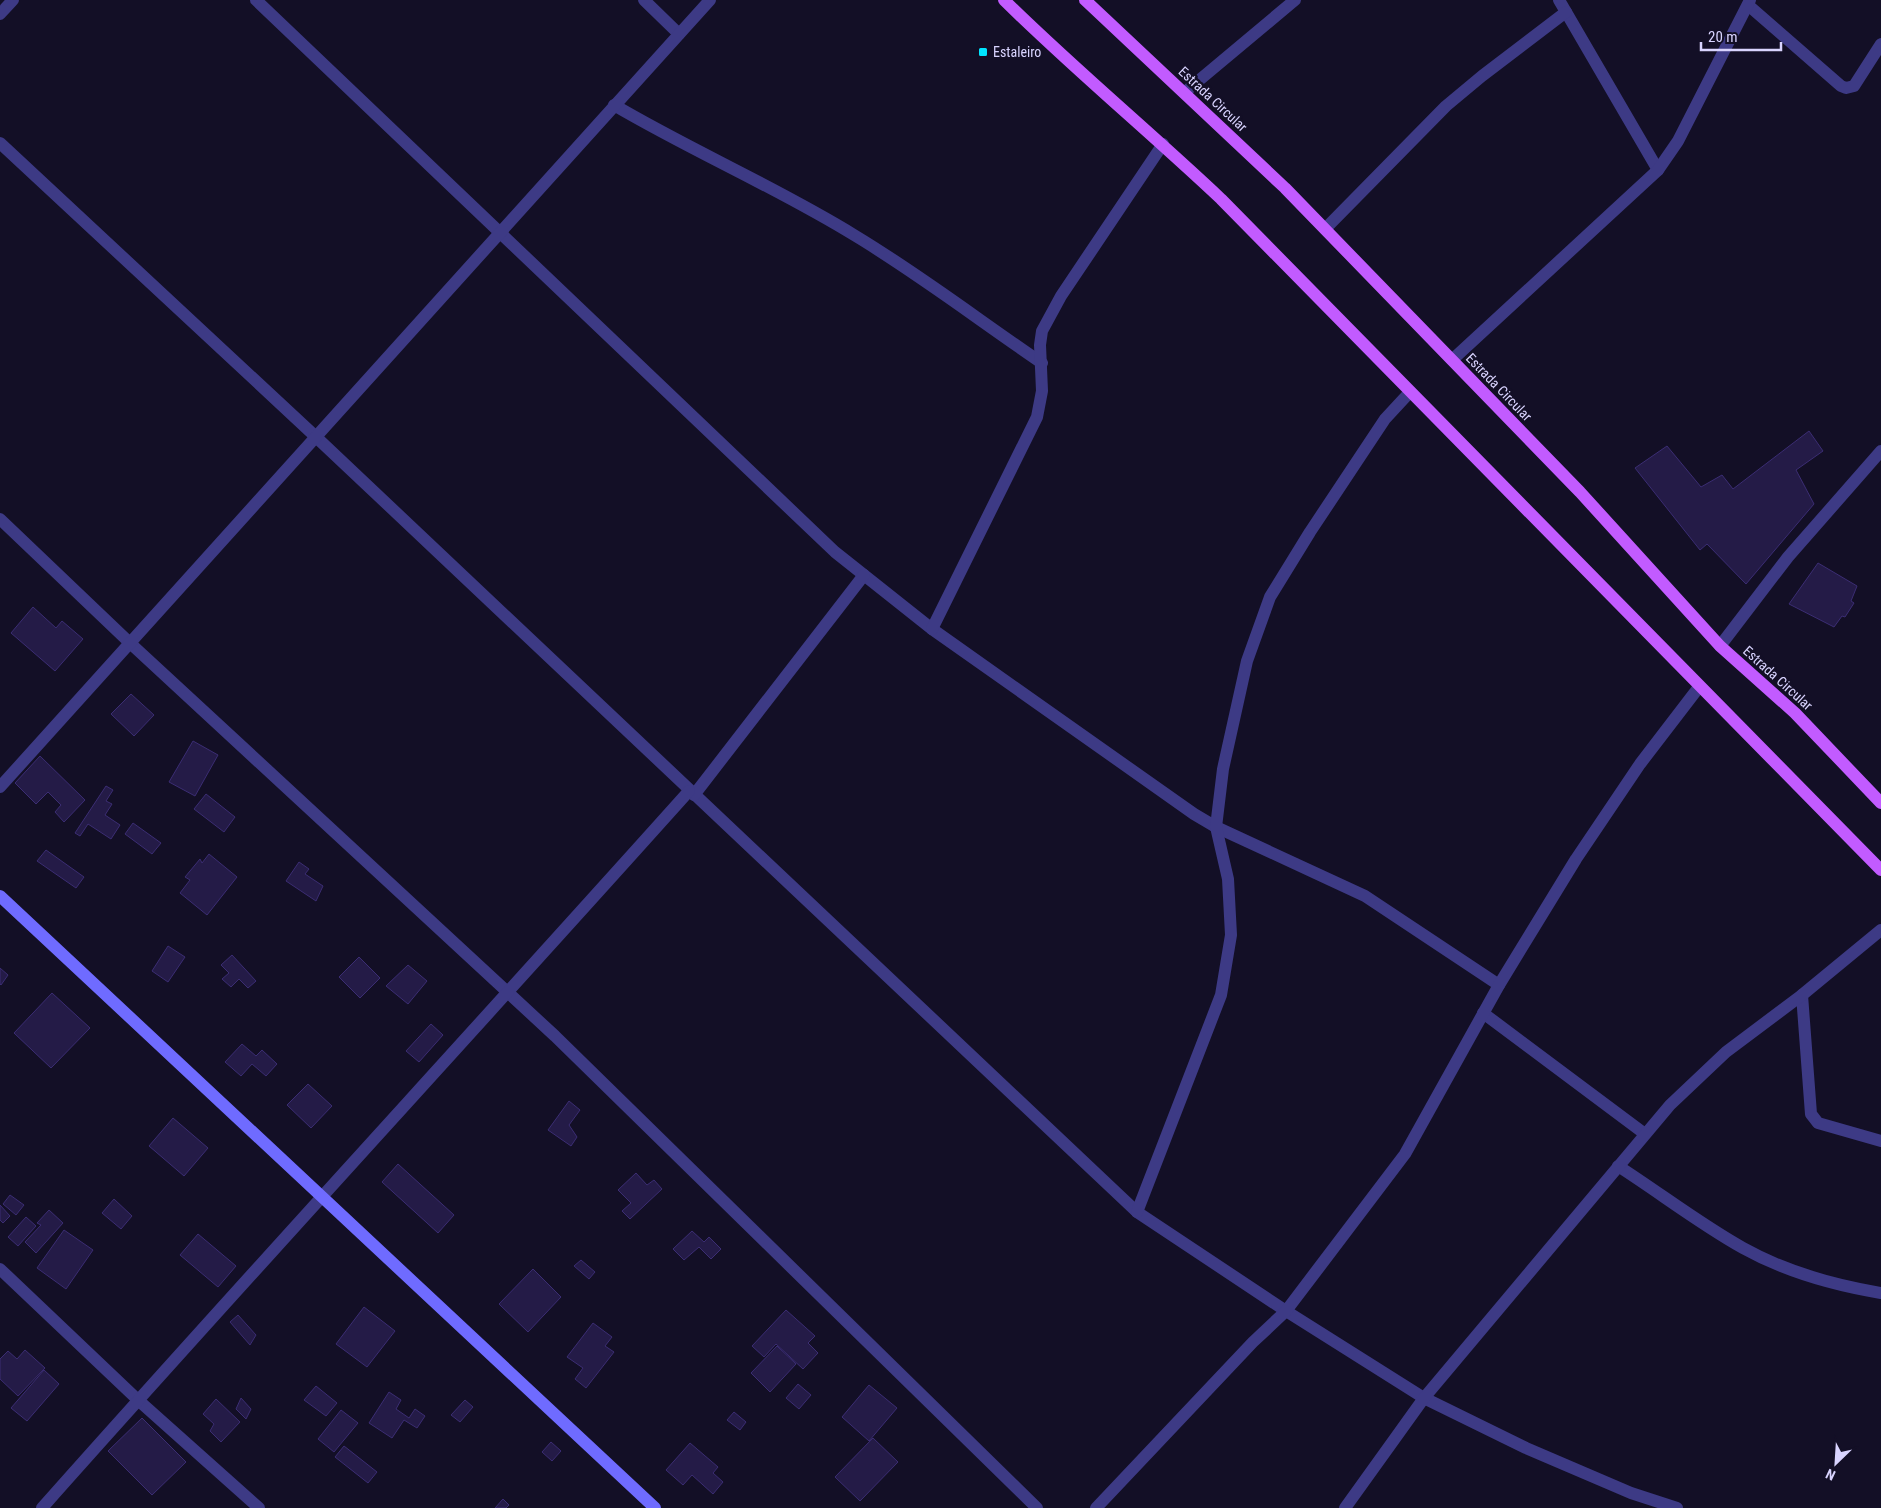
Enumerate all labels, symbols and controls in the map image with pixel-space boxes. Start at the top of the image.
scale bar [1701,20,1781,52]
text: 20 m [1708,28,1738,46]
place label: Estaleiro [993,44,1041,60]
marker: Estaleiro [977,46,989,58]
street label: Estrada Circular [1175,63,1251,135]
street label: Estrada Circular [1463,350,1535,424]
street label: Estrada Circular [1740,643,1816,713]
north arrow [1811,1438,1861,1488]
text: N [1823,1466,1838,1484]

